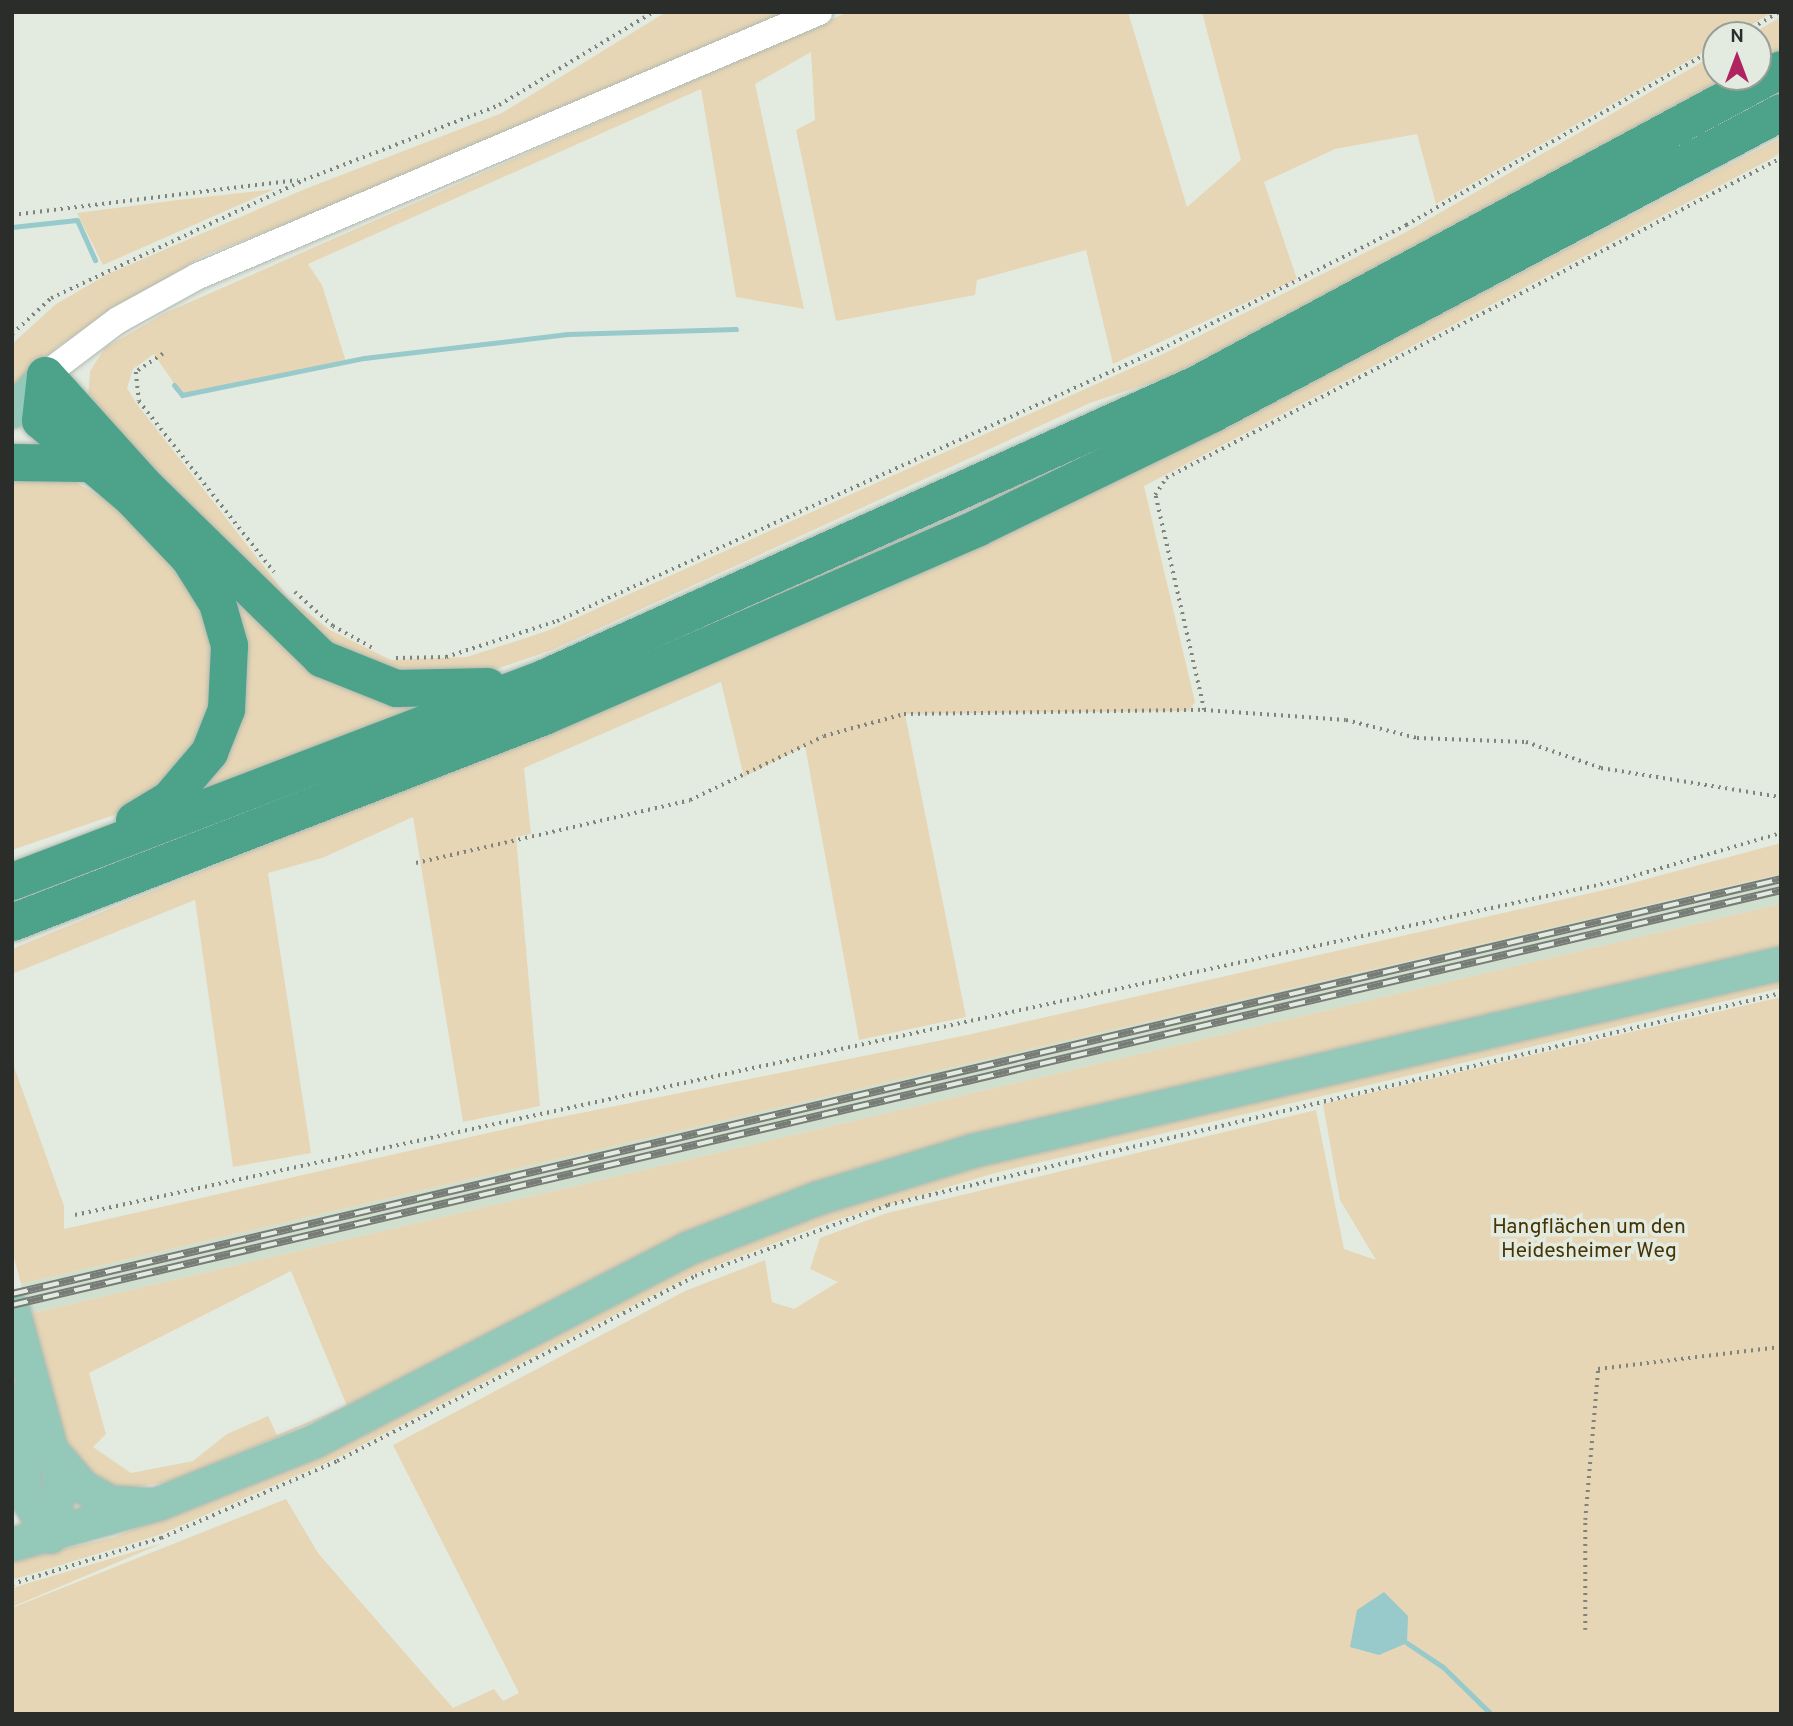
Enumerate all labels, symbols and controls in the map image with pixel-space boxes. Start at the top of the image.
north arrow [1702,21,1772,91]
text: N [1730,25,1744,49]
park label: Hangflächen um den Heidesheimer Weg [1492,1215,1686,1265]

